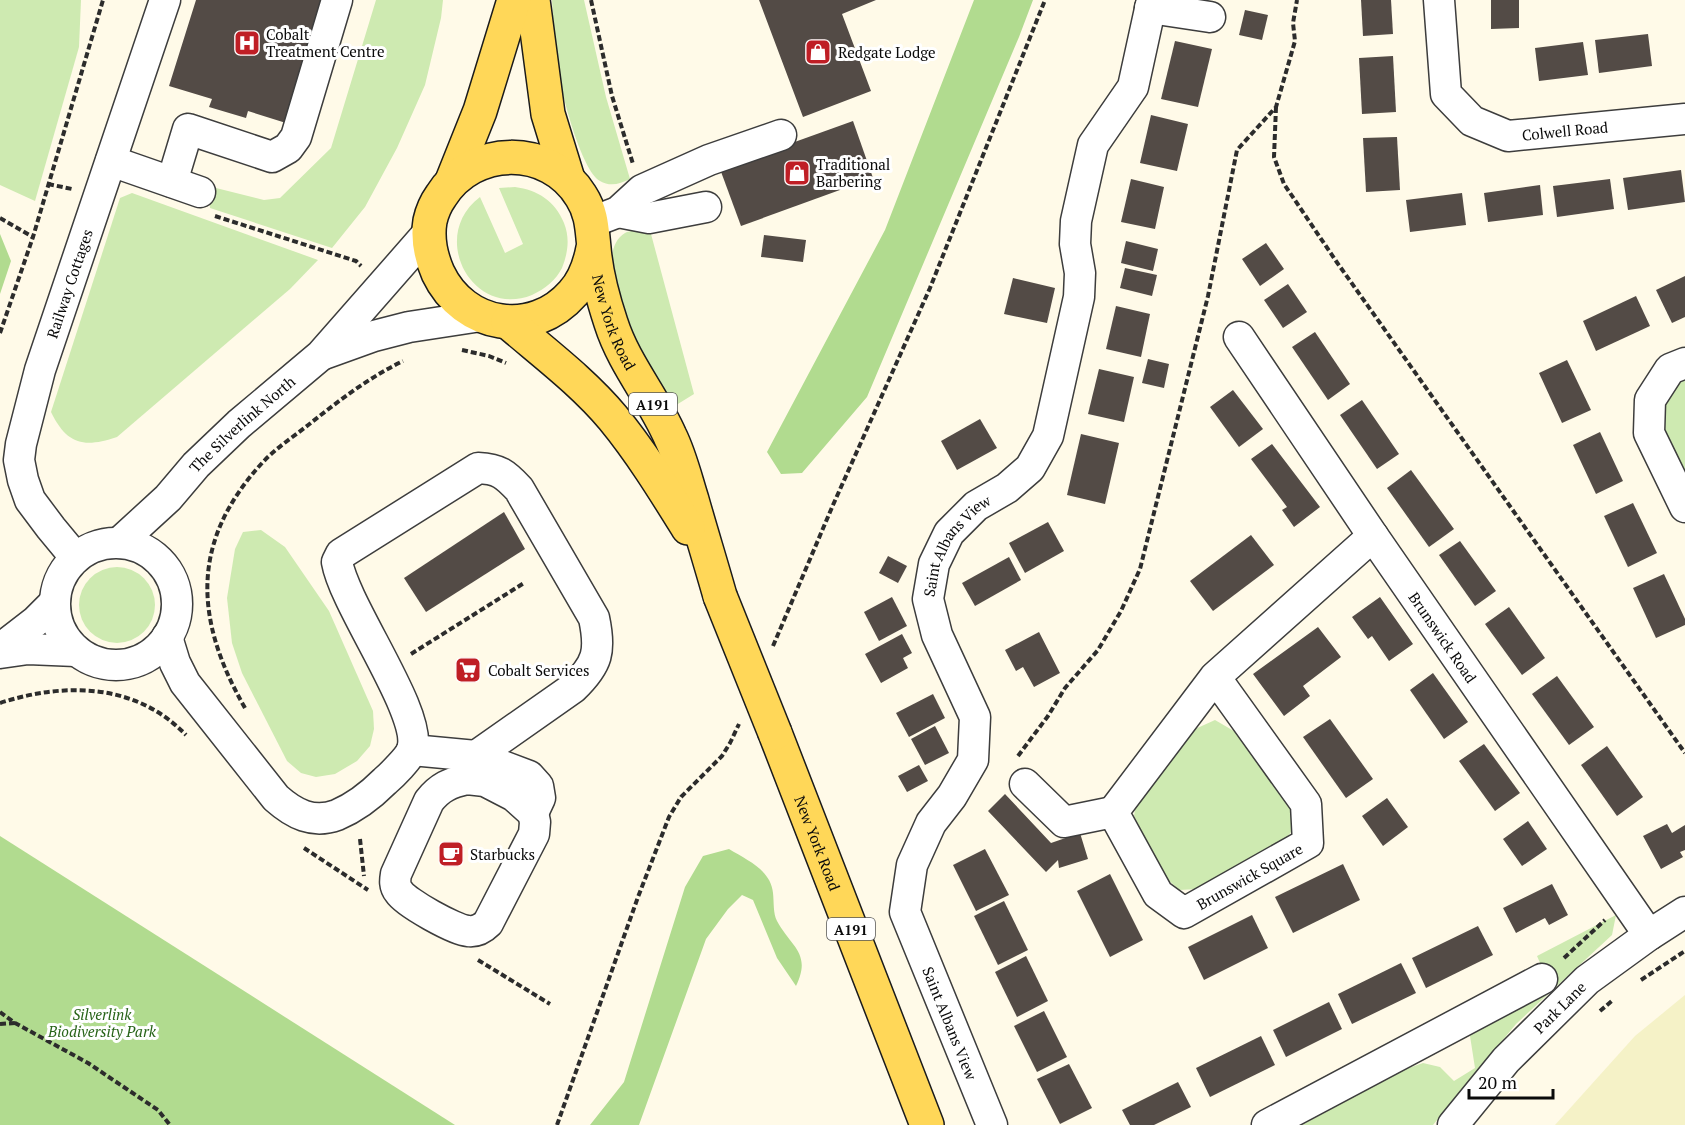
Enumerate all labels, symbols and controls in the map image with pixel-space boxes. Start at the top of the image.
place label: Cobalt Treatment Centre [266,24,385,61]
hospital icon: Cobalt Treatment Centre [232,28,262,58]
shop icon: Redgate Lodge [803,37,833,67]
place label: Redgate Lodge [838,42,936,62]
street label: Colwell Road [1521,116,1609,145]
place label: Traditional Barbering [816,154,890,191]
shop icon: Traditional Barbering [782,158,812,188]
street label: Railway Cottages [41,226,97,341]
street label: New York Road [588,273,641,373]
street label: The Silverlink North [184,371,299,476]
road number: A191 [629,393,677,415]
street label: Saint Albans View [919,489,995,598]
street label: Brunswick Road [1405,588,1482,687]
supermarket icon: Cobalt Services [453,655,483,685]
place label: Cobalt Services [488,660,590,680]
street label: New York Road [790,793,845,893]
street label: Brunswick Square [1193,838,1306,914]
cafe icon: Starbucks [436,839,466,869]
place label: Starbucks [470,844,535,864]
road number: A191 [827,918,875,940]
street label: Saint Albans View [918,963,982,1084]
street label: Park Lane [1529,977,1590,1038]
park label: Silverlink Biodiversity Park [47,1004,157,1041]
scale bar [1469,1062,1553,1100]
text: 20 m [1478,1070,1518,1094]

